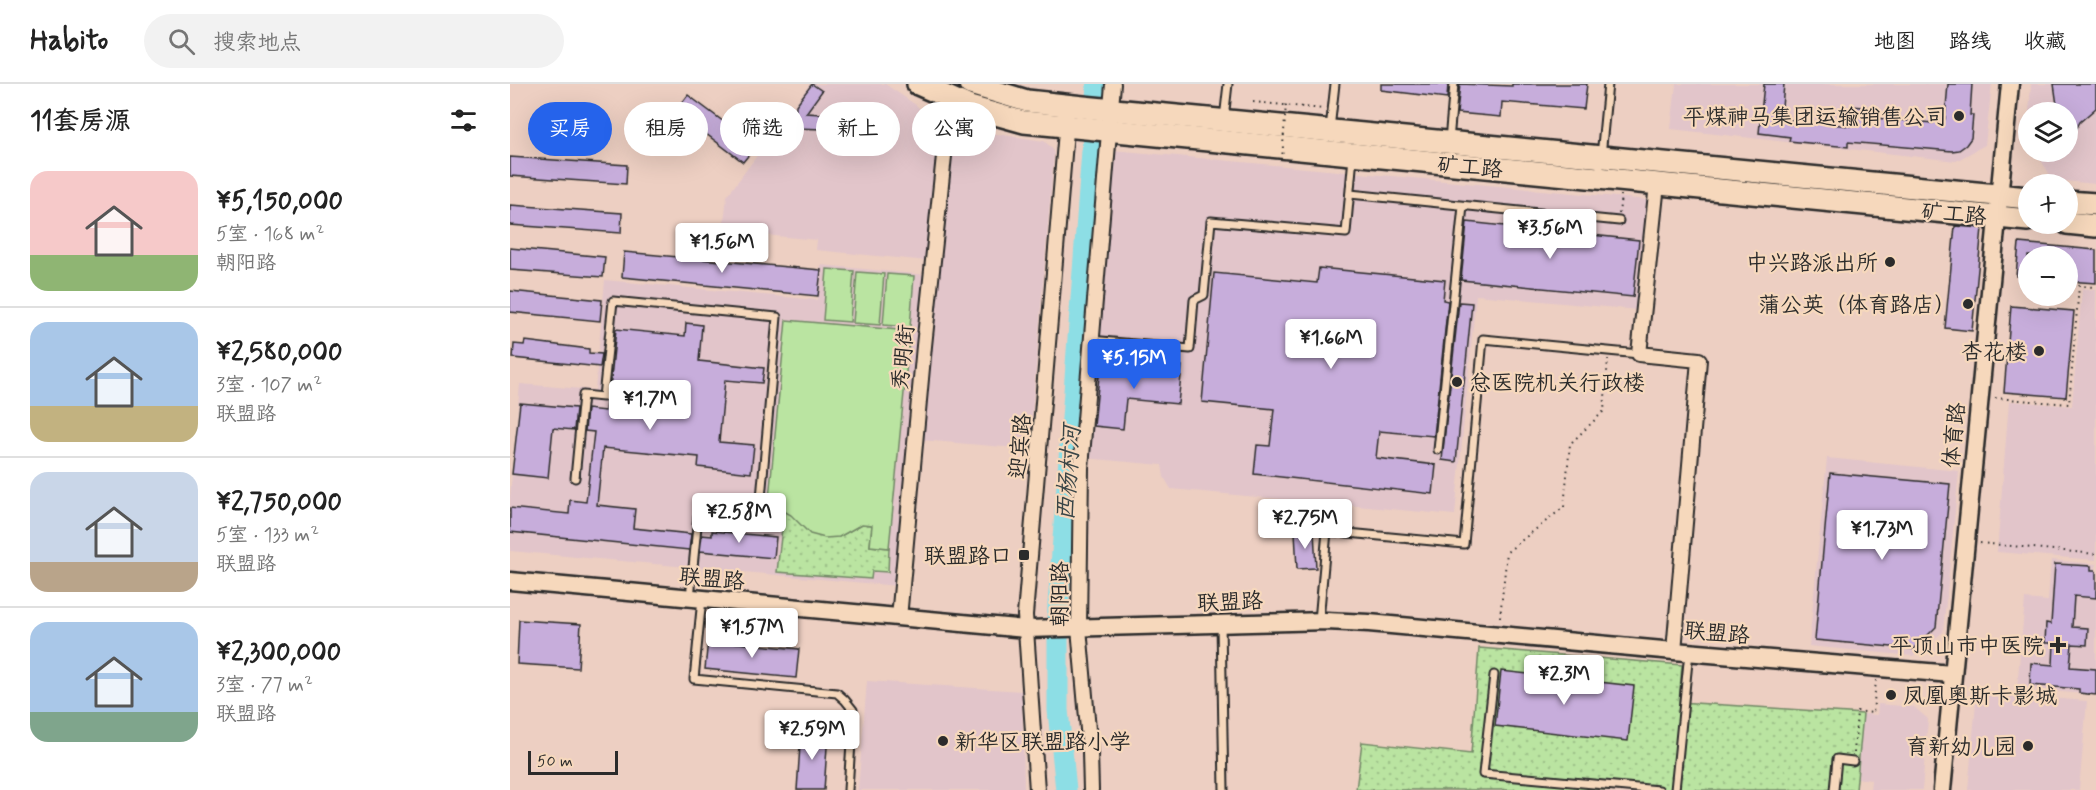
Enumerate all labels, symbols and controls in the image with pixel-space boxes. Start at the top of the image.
search box [144,14,564,68]
text: Habito [30,23,108,60]
icon: search [165,25,198,58]
text: 地图 [1874,28,1916,56]
text: 路线 [1949,28,1991,56]
text: 收藏 [2024,28,2066,56]
text: 搜索地点 [213,29,301,57]
chip: 买房 [528,102,612,156]
chip: 租房 [624,102,708,156]
chip: 筛选 [720,102,804,156]
chip: 新上 [816,102,900,156]
chip: 公寓 [912,102,996,156]
map controls [2018,102,2078,306]
button: layers [2018,102,2078,162]
icon: filters [447,104,480,137]
place label: 平煤神马集团运输销售公司 [1683,104,1947,132]
text: 11套房源 [30,105,131,139]
marker: 平煤神马集团运输销售公司 [1952,109,1966,123]
street label: 矿工路 [1436,151,1504,185]
button: + [2018,174,2078,234]
text: ¥5,150,000 [216,185,343,219]
icon: home [78,195,150,267]
street label: 矿工路 [1920,198,1988,232]
pin: ¥3.56M [1501,209,1599,260]
text: ¥3.56M [1517,215,1583,242]
text: 5室 · 168 m² [216,221,324,248]
pin: ¥1.56M [673,223,771,274]
text: ¥1.56M [689,229,755,256]
button: − [2018,246,2078,306]
text: 朝阳路 [216,250,276,277]
place label: 中兴路派出所 [1746,250,1878,278]
marker: 中兴路派出所 [1883,255,1897,269]
place label: 蒲公英（体育路店） [1758,292,1956,320]
marker: 蒲公英（体育路店） [1961,297,1975,311]
pin: ¥1.66M [1282,319,1380,370]
street label: 秀明街 [887,323,921,391]
text: ¥1.66M [1299,325,1363,352]
text: ¥2,580,000 [216,336,342,370]
pin: ¥5.15M [1085,339,1183,390]
place label: 杏花楼 [1961,339,2027,367]
marker: 杏花楼 [2032,344,2046,358]
text: ¥5.15M [1102,345,1166,372]
icon: home [78,346,150,418]
place label: 总医院机关行政楼 [1469,370,1645,398]
text: 3室 · 107 m² [216,372,322,399]
marker: 总医院机关行政楼 [1450,375,1464,389]
pin: ¥1.7M [608,380,692,431]
text: ¥1.7M [623,386,677,413]
text: 联盟路 [216,401,276,428]
street label: 体育路 [1938,401,1972,469]
street label: 迎宾路 [1004,412,1038,480]
water label: 西杨村河 [1051,420,1089,522]
text: ¥2,750,000 [216,486,342,520]
pin: ¥2.58M [690,493,788,544]
icon: home [78,496,150,568]
text: ¥2.58M [706,499,772,526]
pin: ¥2.75M [1256,499,1354,550]
text: ¥2.75M [1272,505,1338,532]
pin: ¥1.73M [1833,510,1931,561]
text: ¥1.73M [1851,516,1913,543]
text: 5室 · 133 m² [216,522,319,549]
place label: 联盟路口 [924,543,1012,571]
marker: 联盟路口 [1017,548,1031,562]
text: 联盟路 [216,551,276,578]
street label: 朝阳路 [1047,561,1075,627]
street label: 联盟路 [678,563,746,597]
street label: 联盟路 [1197,588,1264,618]
pin: ¥1.57M [703,608,801,659]
text: ¥1.57M [720,614,784,641]
street label: 联盟路 [1683,617,1751,651]
place label: 平顶山市中医院 [1890,633,2044,661]
text: ¥2,300,000 [216,636,341,670]
marker: 平顶山市中医院 [2049,636,2067,654]
icon: home [78,646,150,718]
pin: ¥2.3M [1522,655,1606,706]
text: ¥2.3M [1538,661,1590,688]
text: 3室 · 77 m² [216,672,313,699]
place label: 凤凰奥斯卡影城 [1903,683,2057,711]
marker: 凤凰奥斯卡影城 [1884,688,1898,702]
text: 联盟路 [216,701,276,728]
pin: ¥2.59M [763,710,861,761]
text: ¥2.59M [779,716,845,743]
place label: 新华区联盟路小学 [955,729,1131,757]
marker: 新华区联盟路小学 [936,734,950,748]
place label: 育新幼儿园 [1906,734,2016,762]
marker: 育新幼儿园 [2021,739,2035,753]
scale bar [528,748,618,776]
text: 50 m [537,751,573,772]

